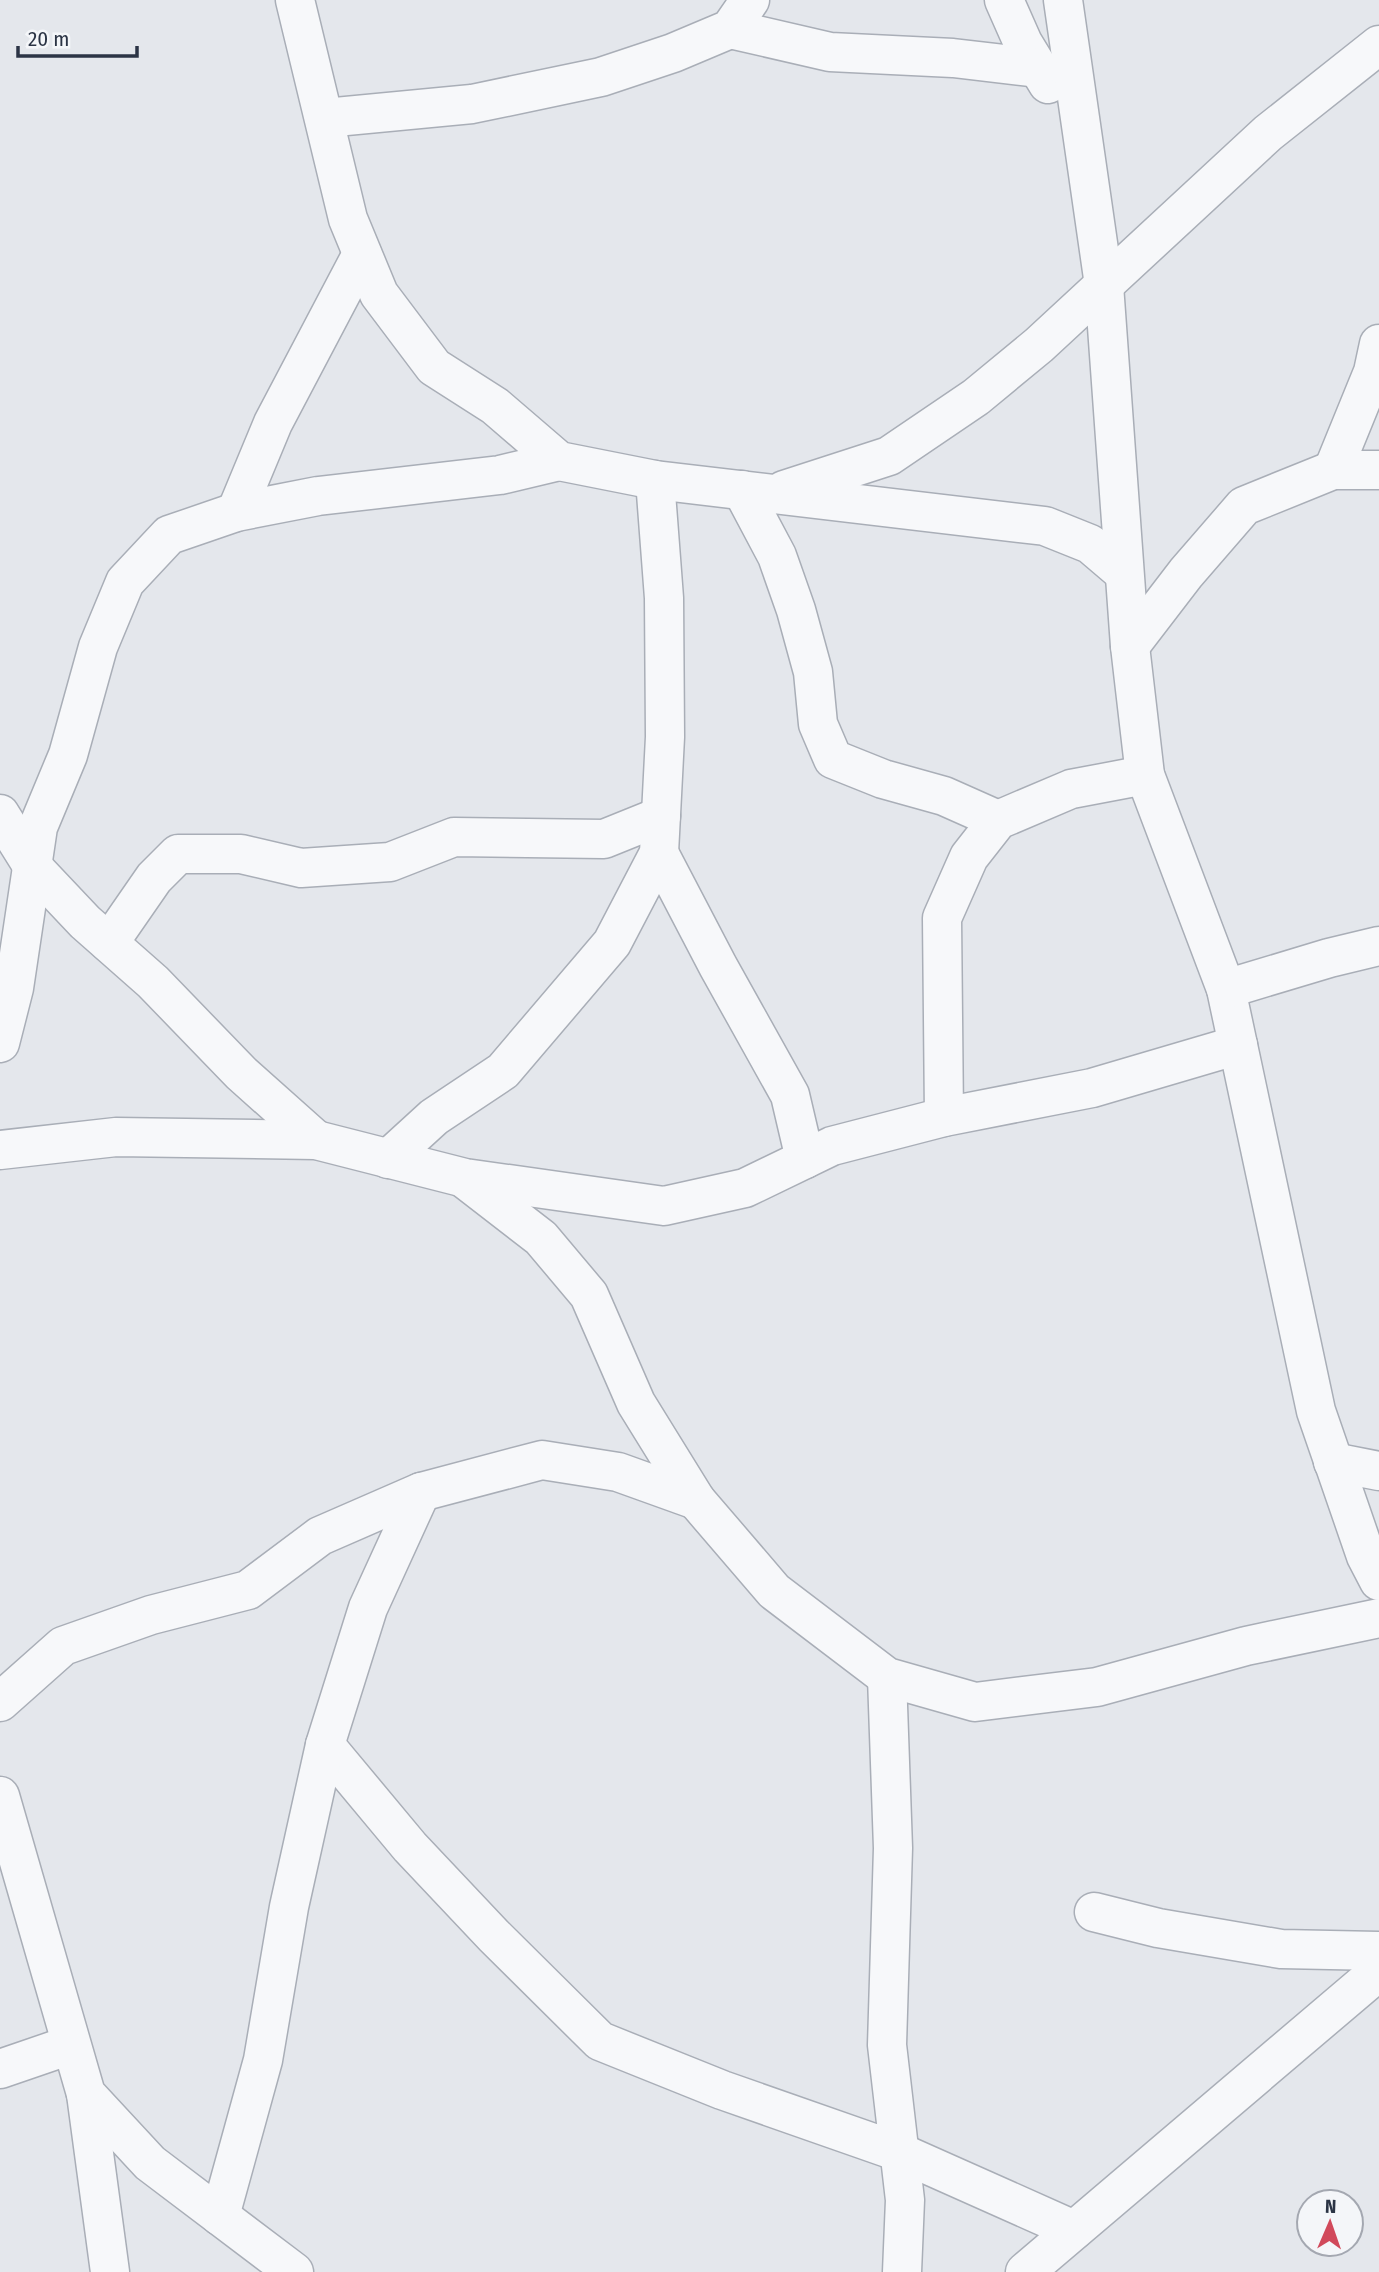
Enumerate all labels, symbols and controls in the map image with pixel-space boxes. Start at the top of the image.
scale bar [18,14,136,58]
text: 20 m [28,26,69,52]
north arrow [1295,2188,1365,2258]
text: N [1324,2195,1337,2218]

